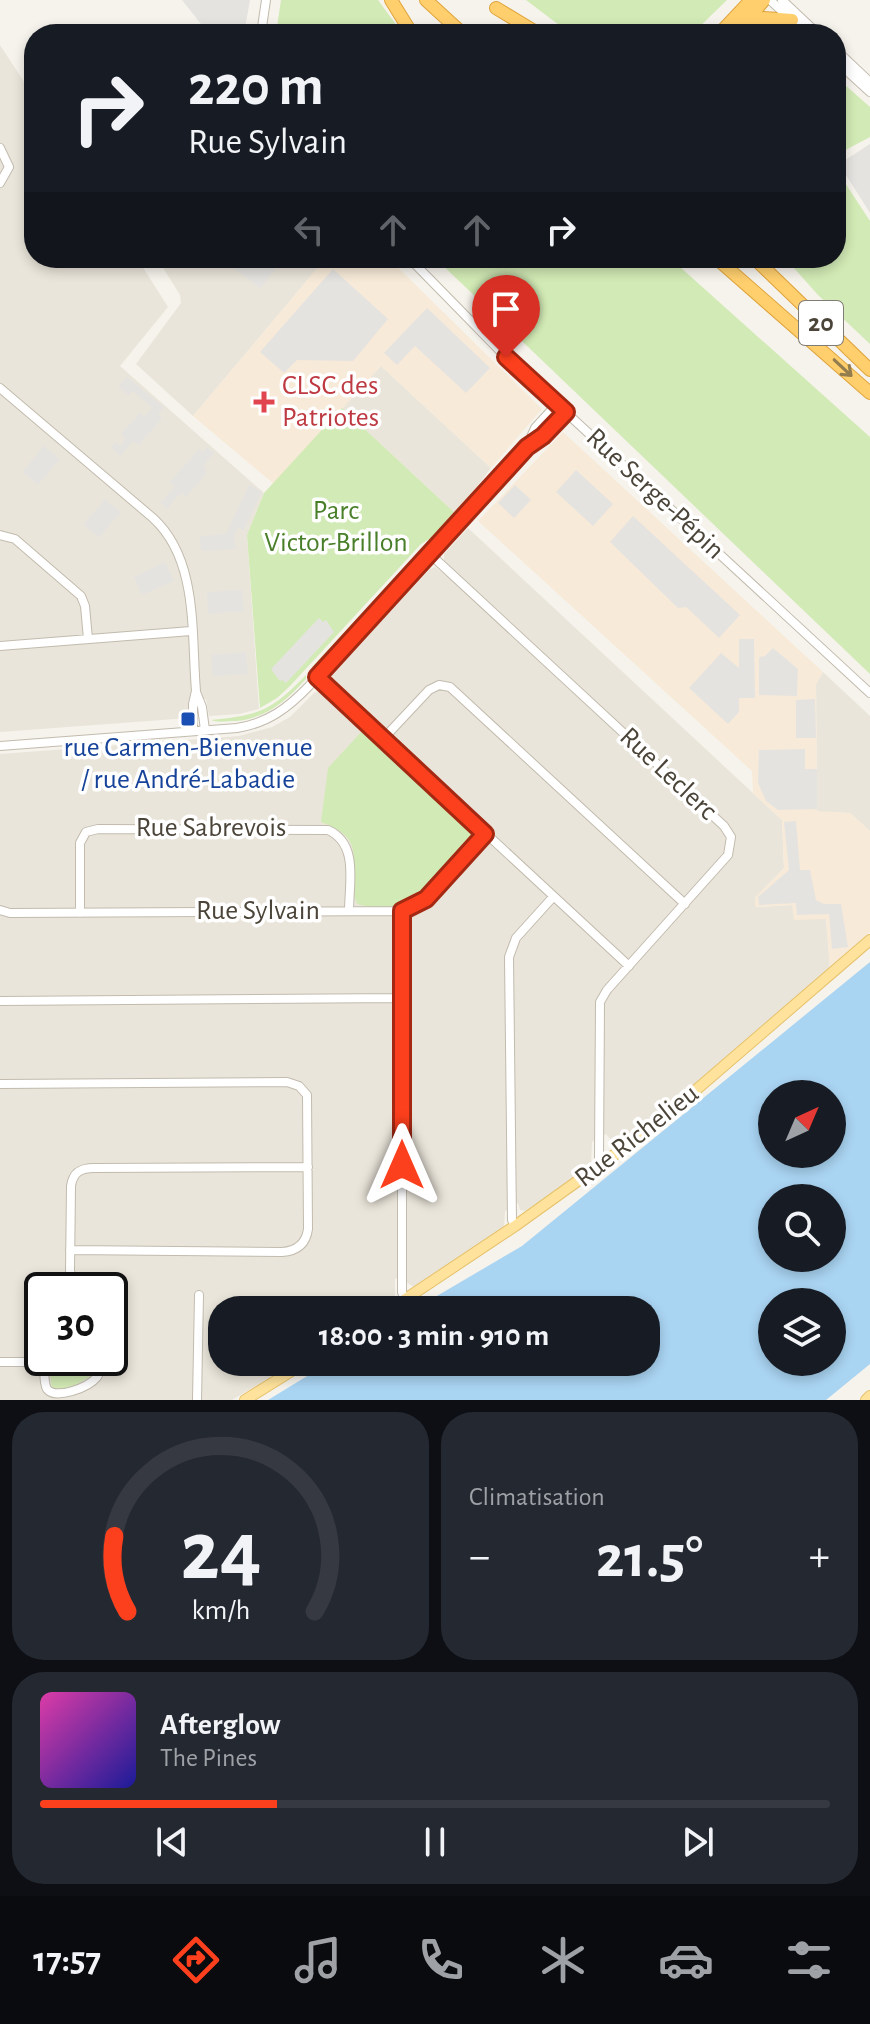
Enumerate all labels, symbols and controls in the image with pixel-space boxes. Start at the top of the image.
icon: right [56,56,160,160]
text: 220 m [188,59,324,115]
text: Rue Sylvain [188,124,347,160]
icon: left [287,208,331,252]
icon: ahead [371,208,415,252]
icon: ahead [455,208,499,252]
icon: right [539,208,583,252]
pin [472,275,540,357]
icon: arrive [484,287,528,331]
road number: 20 [799,301,843,345]
one-way arrow [832,359,852,377]
place label: CLSC des Patriotes [282,372,379,432]
marker: CLSC des Patriotes [253,391,275,413]
street label: Rue Serge-Pépin [581,423,729,565]
park label: Parc Victor-Brillon [264,497,408,557]
marker: rue Carmen-Bienvenue / rue André-Labadie [179,710,197,728]
street label: Rue Leclerc [614,722,722,826]
place label: rue Carmen-Bienvenue / rue André-Labadie [63,734,313,794]
street label: Rue Sabrevois [136,814,286,842]
street label: Rue Sylvain [196,897,320,925]
street label: Rue Richelieu [570,1079,704,1193]
north arrow [758,1080,846,1168]
map controls [758,1080,846,1376]
position arrow [360,1123,444,1207]
button: search [758,1184,846,1272]
speed limit sign: 30 [24,1272,128,1376]
button: layers [758,1288,846,1376]
text: 18:00 · 3 min · 910 m [319,1321,549,1351]
text: Climatisation [469,1484,605,1510]
text: 24 [180,1511,261,1595]
text: 21.5° [596,1528,703,1588]
text: − [469,1535,490,1579]
text: + [809,1535,830,1579]
text: km/h [191,1596,250,1625]
text: Afterglow [160,1710,281,1740]
text: The Pines [160,1745,257,1771]
icon: previous [150,1820,194,1864]
icon: pause [413,1820,457,1864]
icon: next [676,1820,720,1864]
icon: directions [168,1932,224,1988]
icon: music [290,1932,346,1988]
icon: phone [413,1932,469,1988]
icon: climate [535,1932,591,1988]
icon: car [658,1932,714,1988]
icon: filters [781,1932,837,1988]
text: 17:57 [33,1942,101,1978]

